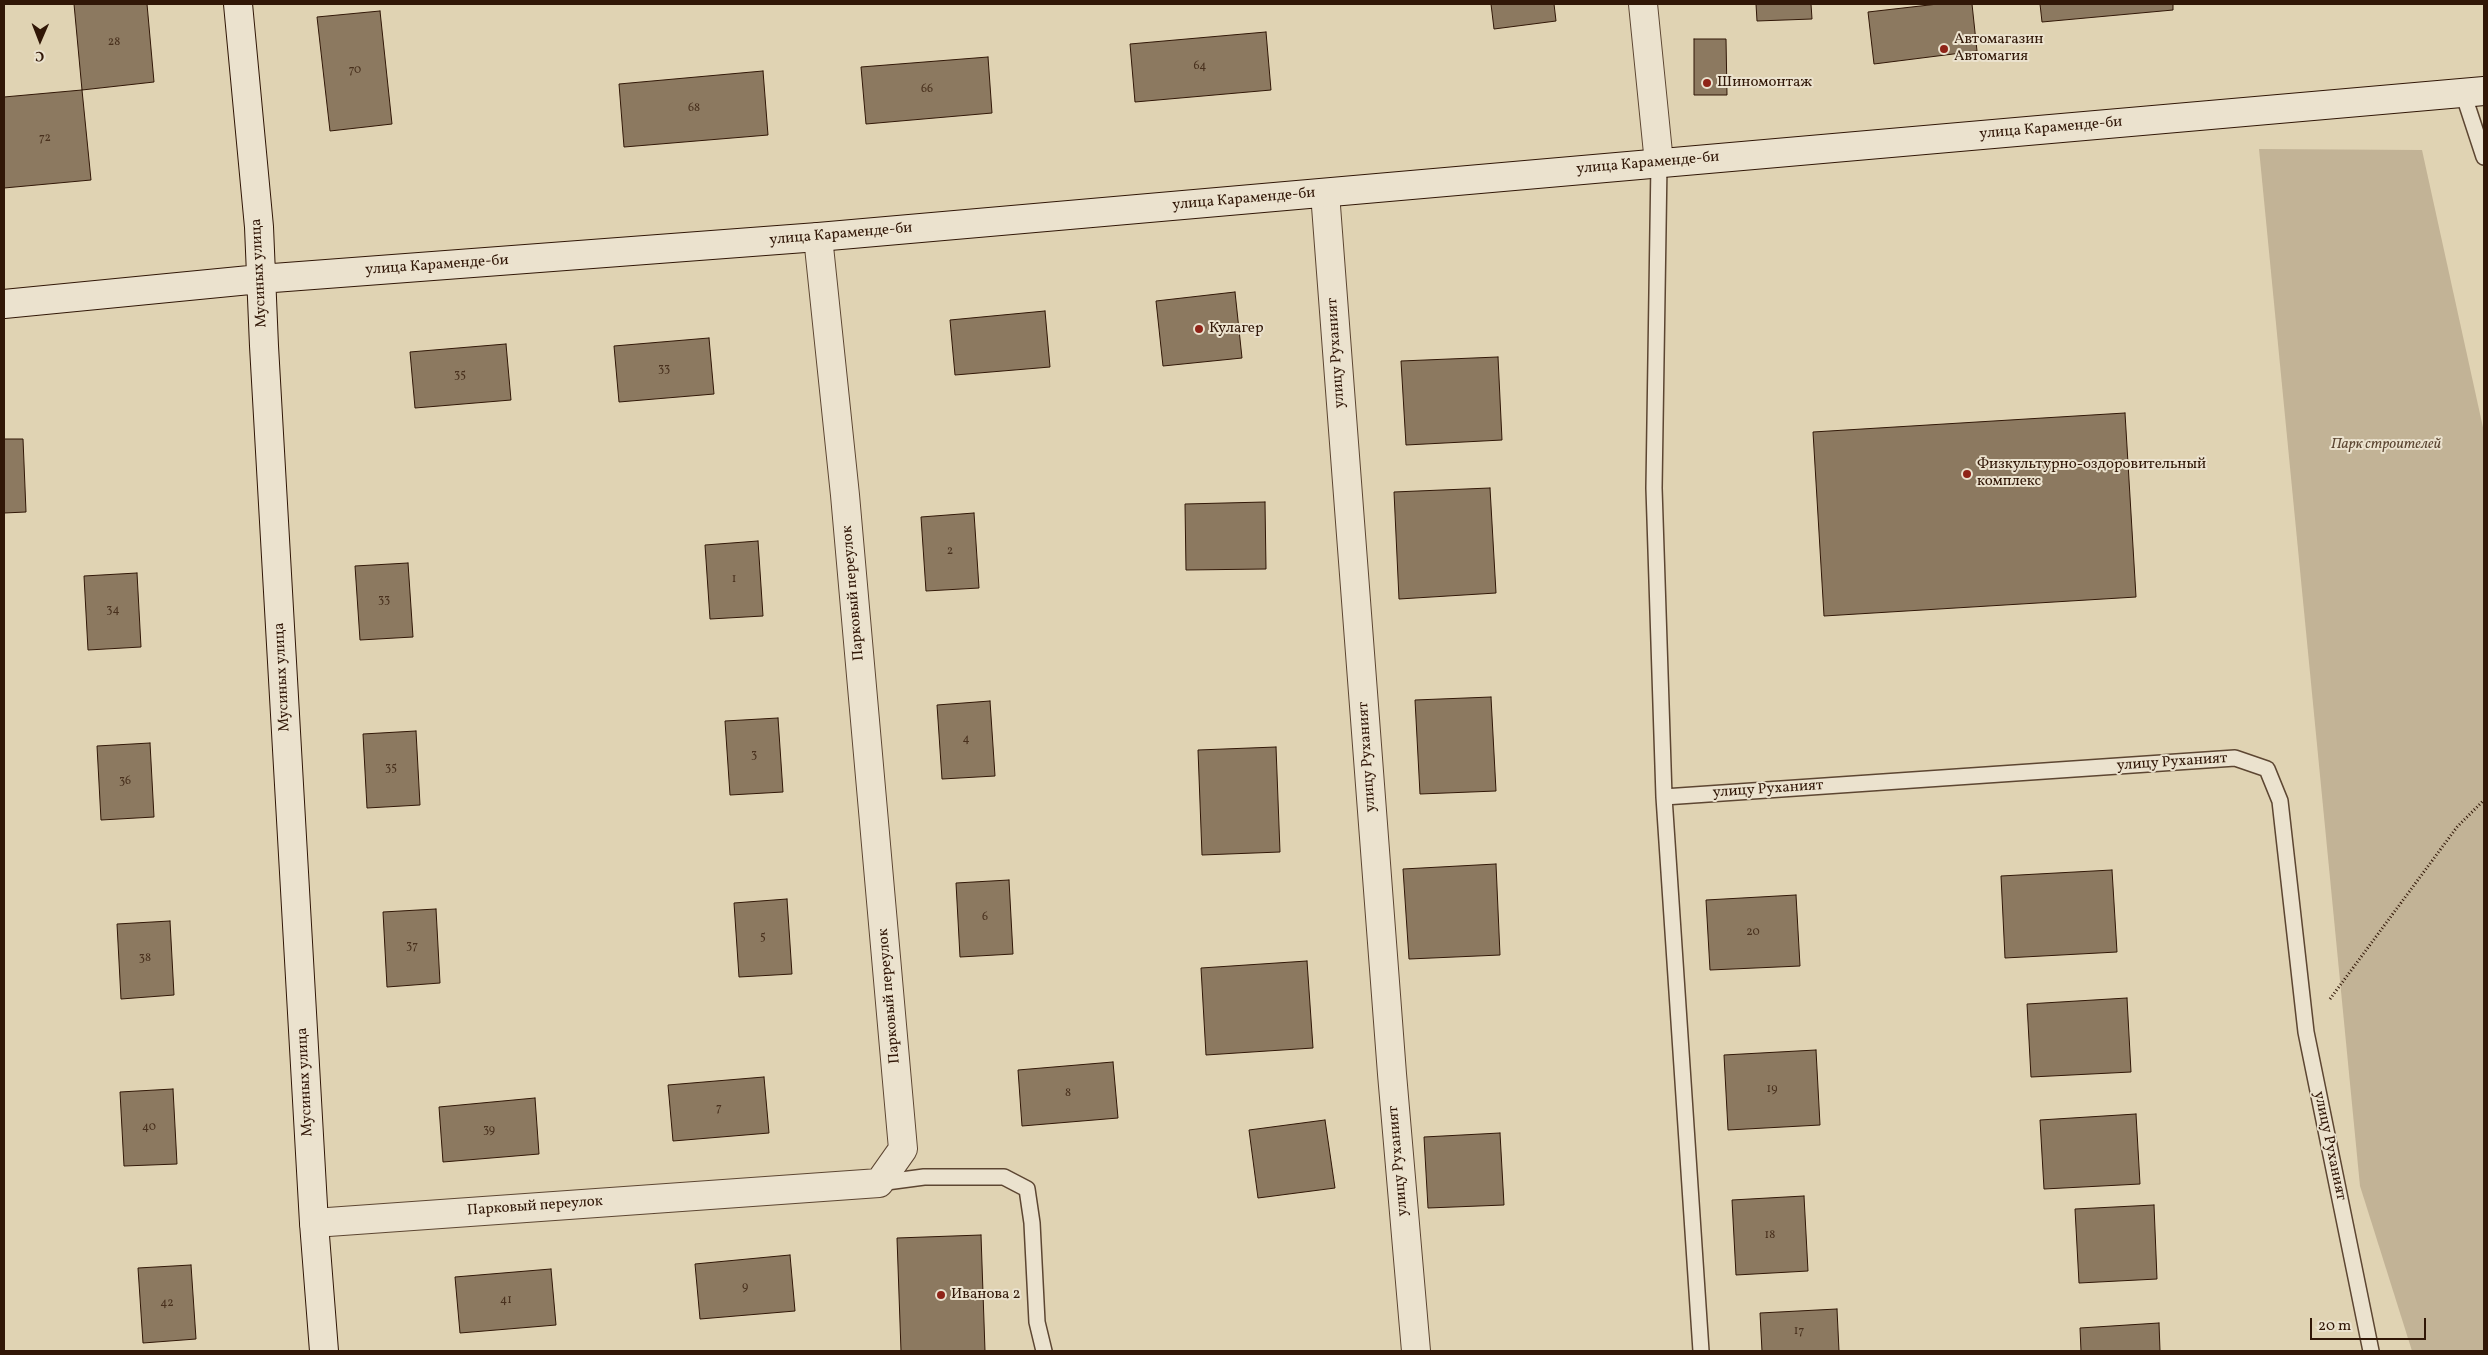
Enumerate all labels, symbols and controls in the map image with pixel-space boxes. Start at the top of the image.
north arrow [15,15,65,65]
place label: Автомагазин Автомагия [1954,31,2043,66]
house number: 28 [108,36,120,50]
marker: Автомагазин Автомагия [1938,43,1950,55]
text: С [35,46,44,65]
house number: 64 [1194,60,1206,74]
house number: 70 [349,64,361,78]
place label: Шиномонтаж [1717,74,1812,92]
marker: Шиномонтаж [1701,77,1713,89]
house number: 66 [921,83,933,97]
house number: 68 [688,102,700,116]
street label: улица Караменде-би [1979,114,2123,144]
house number: 72 [39,132,51,146]
street label: улица Караменде-би [1576,149,1720,179]
street label: улица Караменде-би [1172,185,1316,215]
street label: Мусиных улица [248,218,272,328]
street label: улица Караменде-би [769,220,913,250]
street label: улица Караменде-би [365,252,509,280]
street label: улицу Руханият [1324,297,1350,409]
place label: Кулагер [1209,320,1264,338]
marker: Кулагер [1193,323,1205,335]
house number: 33 [658,363,670,377]
house number: 35 [454,369,466,383]
park label: Парк строителей [2331,436,2441,454]
place label: Физкультурно-оздоровительный комплекс [1977,456,2206,491]
marker: Физкультурно-оздоровительный комплекс [1961,468,1973,480]
street label: Парковый переулок [839,524,869,662]
house number: 2 [947,545,953,559]
house number: 1 [732,573,736,587]
house number: 33 [378,594,390,608]
house number: 34 [106,604,120,618]
street label: Мусиных улица [271,622,295,732]
street label: улицу Руханият [1355,701,1381,813]
house number: 4 [962,733,970,747]
house number: 3 [751,749,757,763]
street label: улицу Руханият [2116,750,2228,776]
house number: 35 [385,762,397,776]
house number: 36 [119,775,131,789]
street label: улицу Руханият [1712,777,1824,803]
house number: 6 [982,911,988,925]
house number: 20 [1746,926,1760,940]
street label: Парковый переулок [875,927,905,1065]
house number: 5 [760,931,766,945]
house number: 37 [406,940,418,954]
house number: 38 [139,952,151,966]
street label: Мусиных улица [294,1027,318,1137]
house number: 19 [1767,1083,1777,1097]
house number: 8 [1065,1087,1071,1101]
street label: улицу Руханият [2309,1090,2349,1202]
house number: 7 [716,1102,722,1116]
street label: улицу Руханият [1385,1105,1413,1217]
house number: 40 [142,1121,156,1135]
house number: 39 [483,1124,495,1138]
street label: Парковый переулок [467,1193,603,1221]
house number: 18 [1765,1229,1775,1243]
house number: 9 [742,1281,748,1295]
place label: Иванова 2 [951,1286,1021,1304]
marker: Иванова 2 [935,1289,947,1301]
house number: 41 [500,1294,512,1308]
house number: 42 [160,1297,174,1311]
scale bar [2313,1308,2429,1340]
text: 20 m [2318,1316,2351,1337]
house number: 17 [1794,1325,1804,1339]

